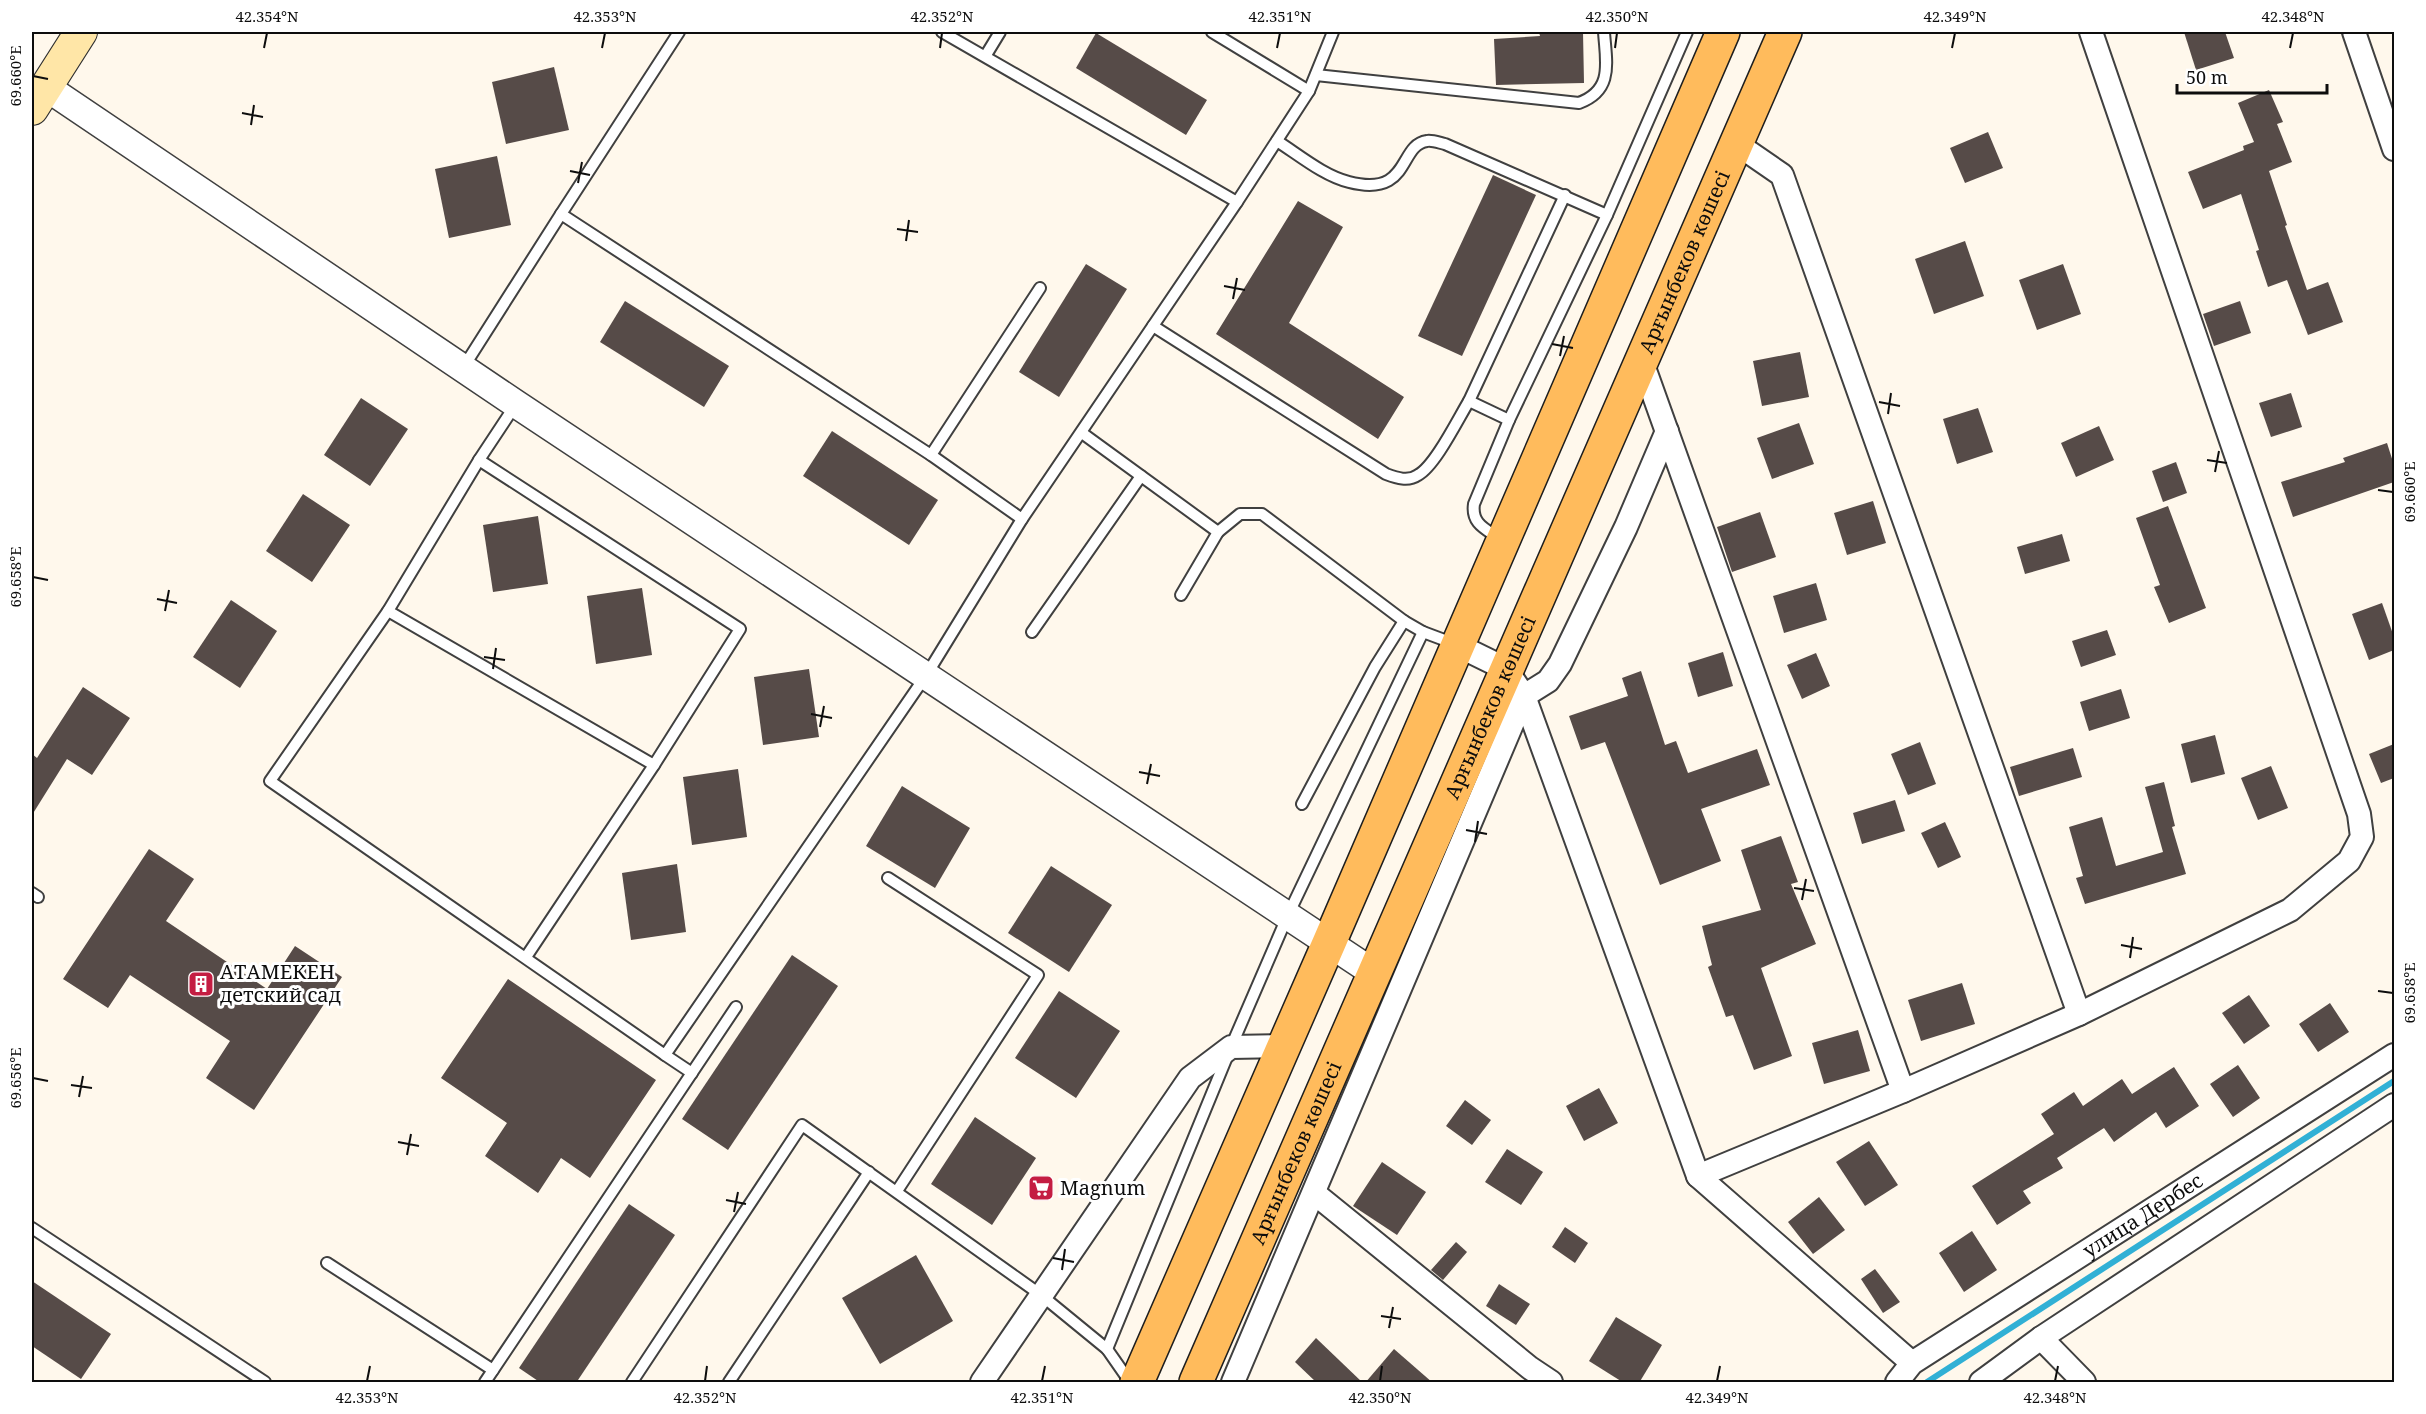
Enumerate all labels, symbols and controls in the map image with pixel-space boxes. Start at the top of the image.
text: 42.354°N [235,6,299,26]
text: 42.353°N [573,6,637,26]
text: 42.352°N [910,6,974,26]
text: 42.351°N [1248,6,1312,26]
text: 42.350°N [1585,6,1649,26]
text: 42.349°N [1923,6,1987,26]
text: 42.348°N [2261,6,2325,26]
text: 69.660°E [5,45,25,107]
scale bar [2177,57,2327,95]
text: 50 m [2186,65,2228,89]
street label: Арғынбеков көшесі [1632,166,1736,358]
text: 69.660°E [2399,461,2419,523]
text: 69.658°E [5,546,25,608]
street label: Арғынбеков көшесі [1438,611,1542,803]
place label: АТАМЕКЕН детский сад [220,958,341,1008]
text: 69.658°E [2399,962,2419,1024]
building icon: АТАМЕКЕН детский сад [186,969,216,999]
text: 69.656°E [5,1047,25,1109]
street label: Арғынбеков көшесі [1244,1057,1347,1249]
street label: улица Дербес [2077,1167,2208,1264]
supermarket icon: Magnum [1026,1173,1056,1203]
place label: Magnum [1060,1174,1145,1201]
text: 42.353°N [335,1387,399,1407]
text: 42.352°N [673,1387,737,1407]
text: 42.351°N [1010,1387,1074,1407]
text: 42.350°N [1348,1387,1412,1407]
text: 42.349°N [1685,1387,1749,1407]
text: 42.348°N [2023,1387,2087,1407]

